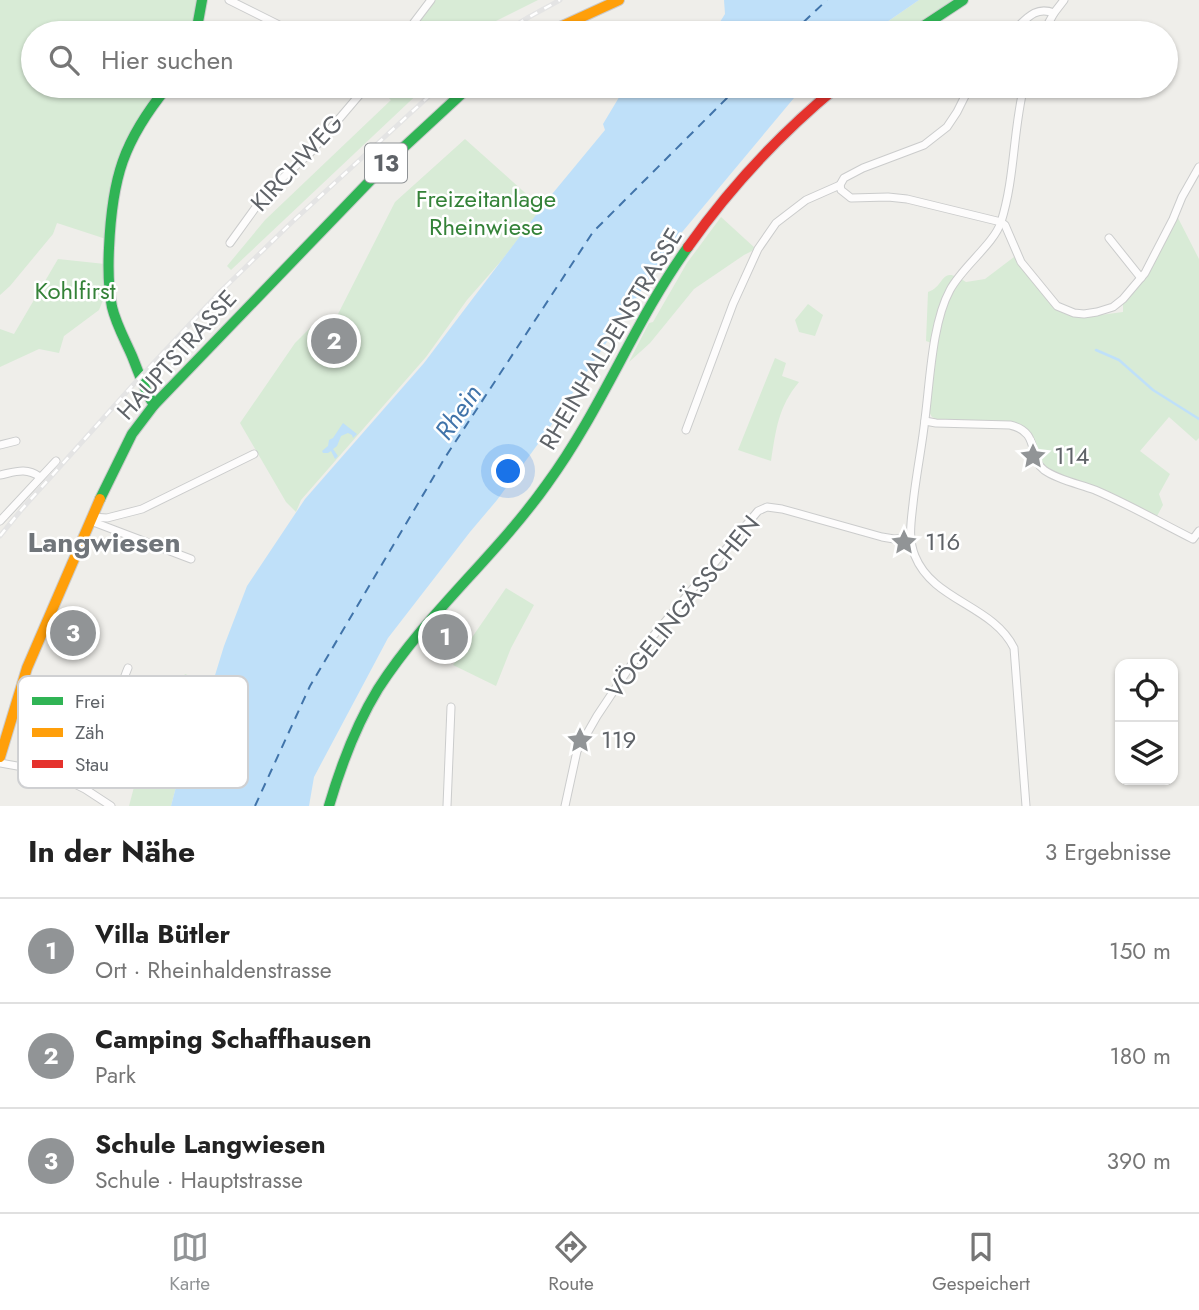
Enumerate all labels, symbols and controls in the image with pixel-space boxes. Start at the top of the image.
search box [21,21,1178,98]
icon: search [45,41,83,79]
text: Hier suchen [101,41,234,79]
street label: KIRCHWEG [242,106,351,219]
road number: 13 [365,144,407,182]
park label: Freizeitanlage Rheinwiese [416,181,556,244]
street label: RHEINHALDENSTRASSE [530,221,691,456]
park label: Kohlfirst [35,273,116,308]
street label: HAUPTSTRASSE [109,282,245,428]
pin: 2 [311,315,357,367]
water label: Rhein [425,376,491,448]
place label: 114 [1054,438,1090,473]
place icon: 114 [1018,441,1048,471]
your location [491,454,525,488]
street label: VÖGELINGÄSSCHEN [598,507,768,706]
district label: Langwiesen [27,522,181,563]
place label: 116 [925,524,960,559]
place icon: 116 [889,527,919,557]
pin: 3 [50,607,96,659]
pin: 1 [422,611,468,663]
map controls [1115,659,1178,785]
button: locate [1115,659,1178,722]
legend [18,676,248,788]
text: Frei [75,688,105,715]
text: Zäh [75,719,105,746]
place label: 119 [601,722,636,757]
button: layers [1115,722,1178,785]
place icon: 119 [565,725,595,755]
text: Stau [75,751,109,778]
text: In der Nähe [28,830,195,873]
text: 3 Ergebnisse [1045,835,1171,869]
text: Villa Bütler [95,915,230,953]
text: 1 [45,934,57,968]
text: 150 m [1109,934,1171,968]
text: Ort · Rheinhaldenstrasse [95,953,332,987]
text: Camping Schaffhausen [95,1020,372,1058]
text: 2 [43,1039,59,1073]
text: 180 m [1109,1039,1171,1073]
text: Park [95,1058,136,1092]
text: Schule Langwiesen [95,1125,326,1163]
text: 3 [44,1144,58,1178]
text: 390 m [1107,1144,1171,1178]
text: Schule · Hauptstrasse [95,1163,303,1197]
tab: Karte [169,1228,210,1297]
tab: Route [548,1228,594,1297]
tab: Gespeichert [932,1228,1030,1297]

